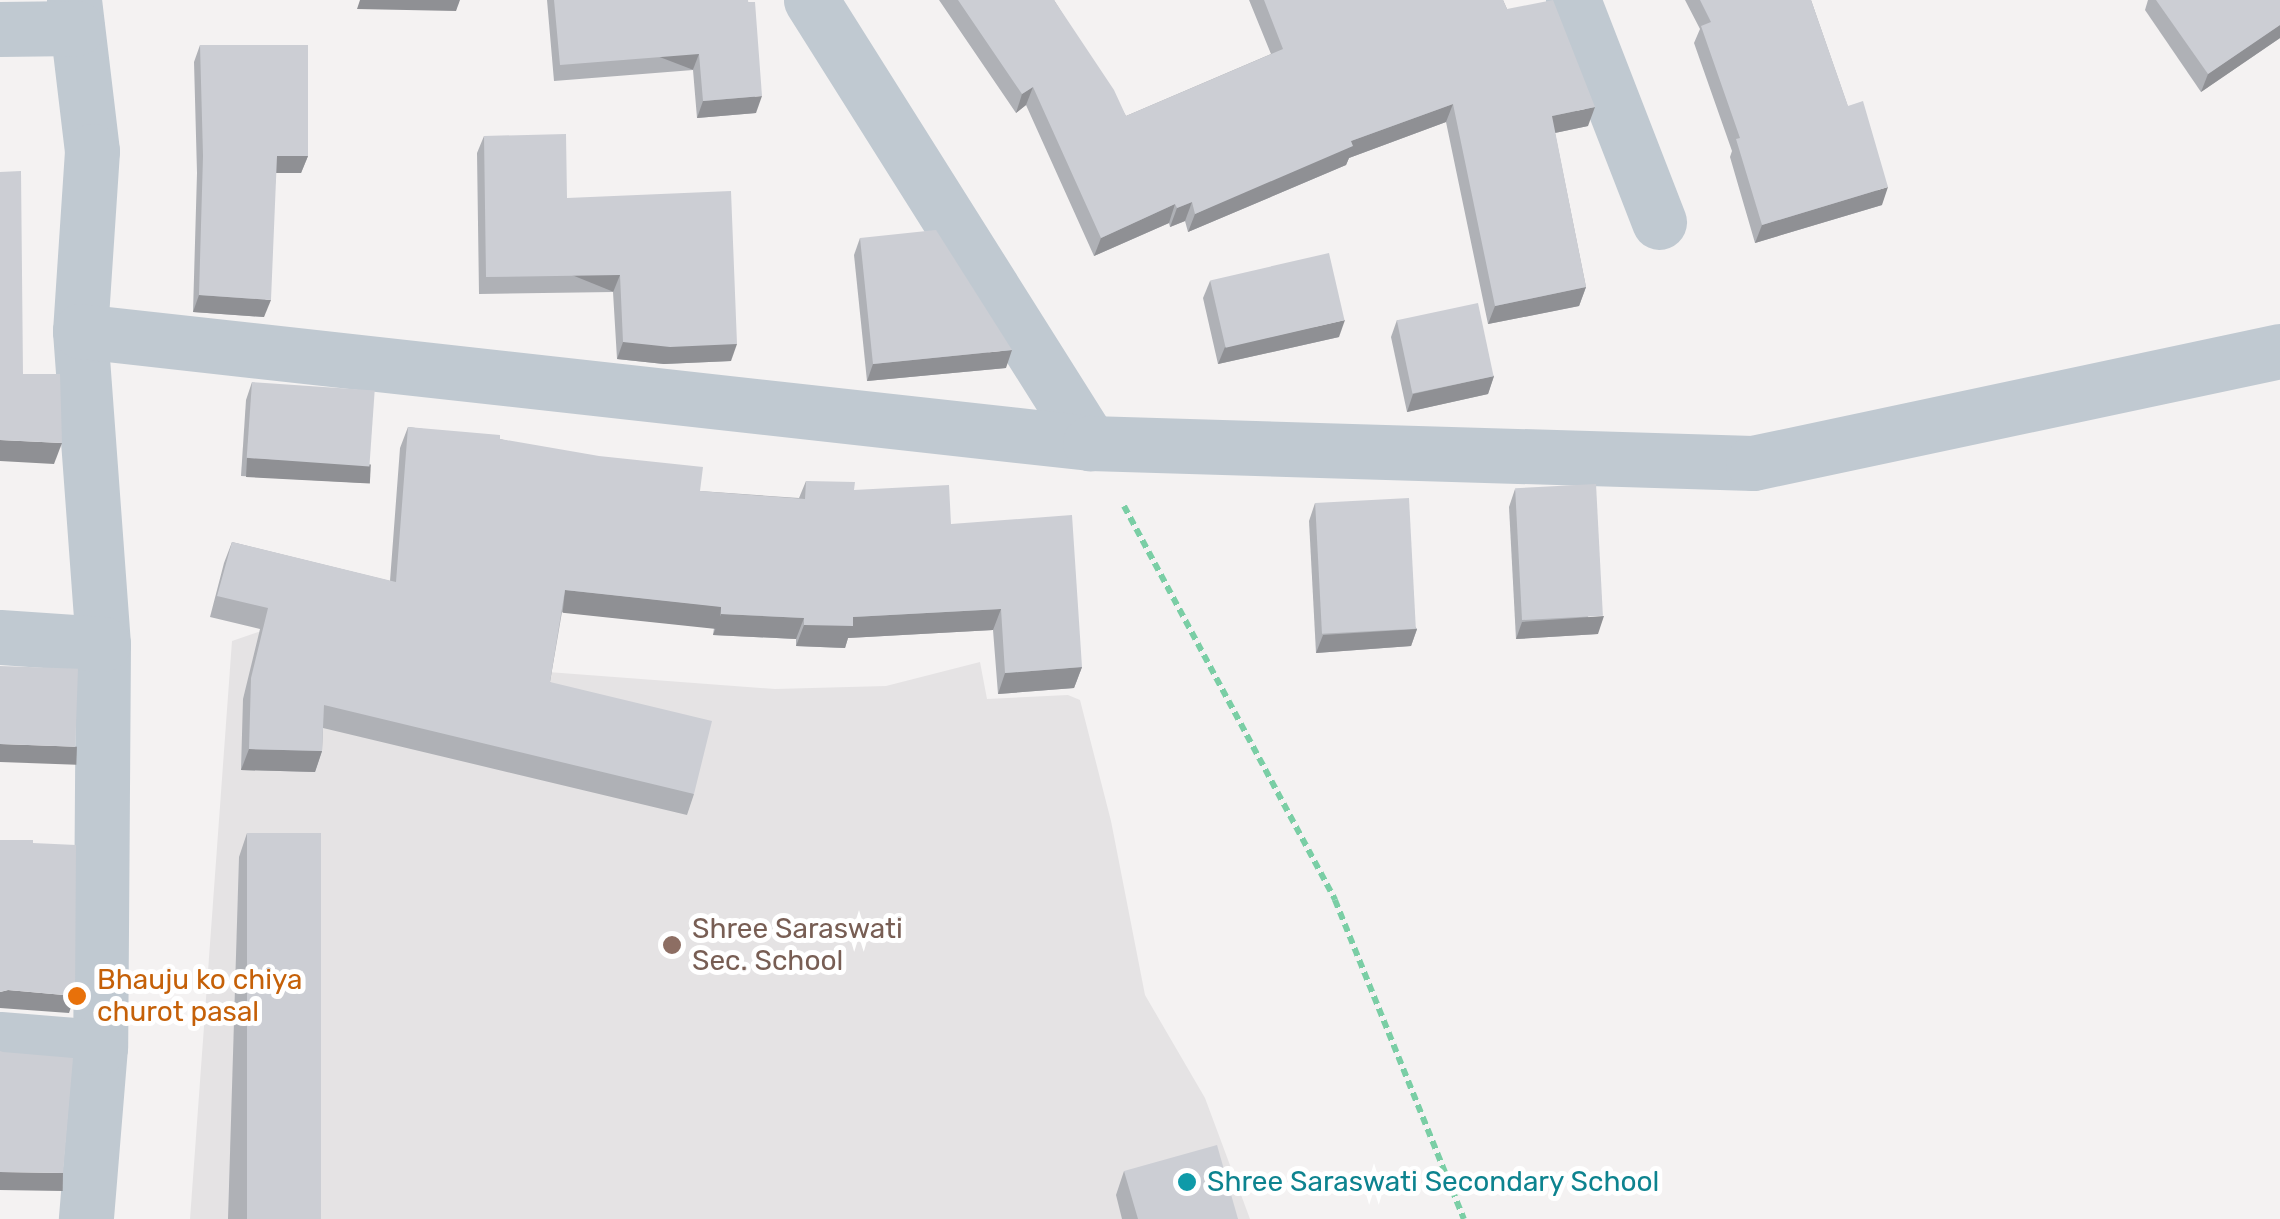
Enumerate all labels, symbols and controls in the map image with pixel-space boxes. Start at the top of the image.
place label: Shree Saraswati Sec. School [692,912,903,978]
marker: Shree Saraswati Sec. School [661,934,683,956]
place label: Bhauju ko chiya churot pasal [97,963,302,1029]
marker: Bhauju ko chiya churot pasal [66,985,88,1007]
place label: Shree Saraswati Secondary School [1207,1165,1660,1199]
marker: Shree Saraswati Secondary School [1176,1171,1198,1193]

